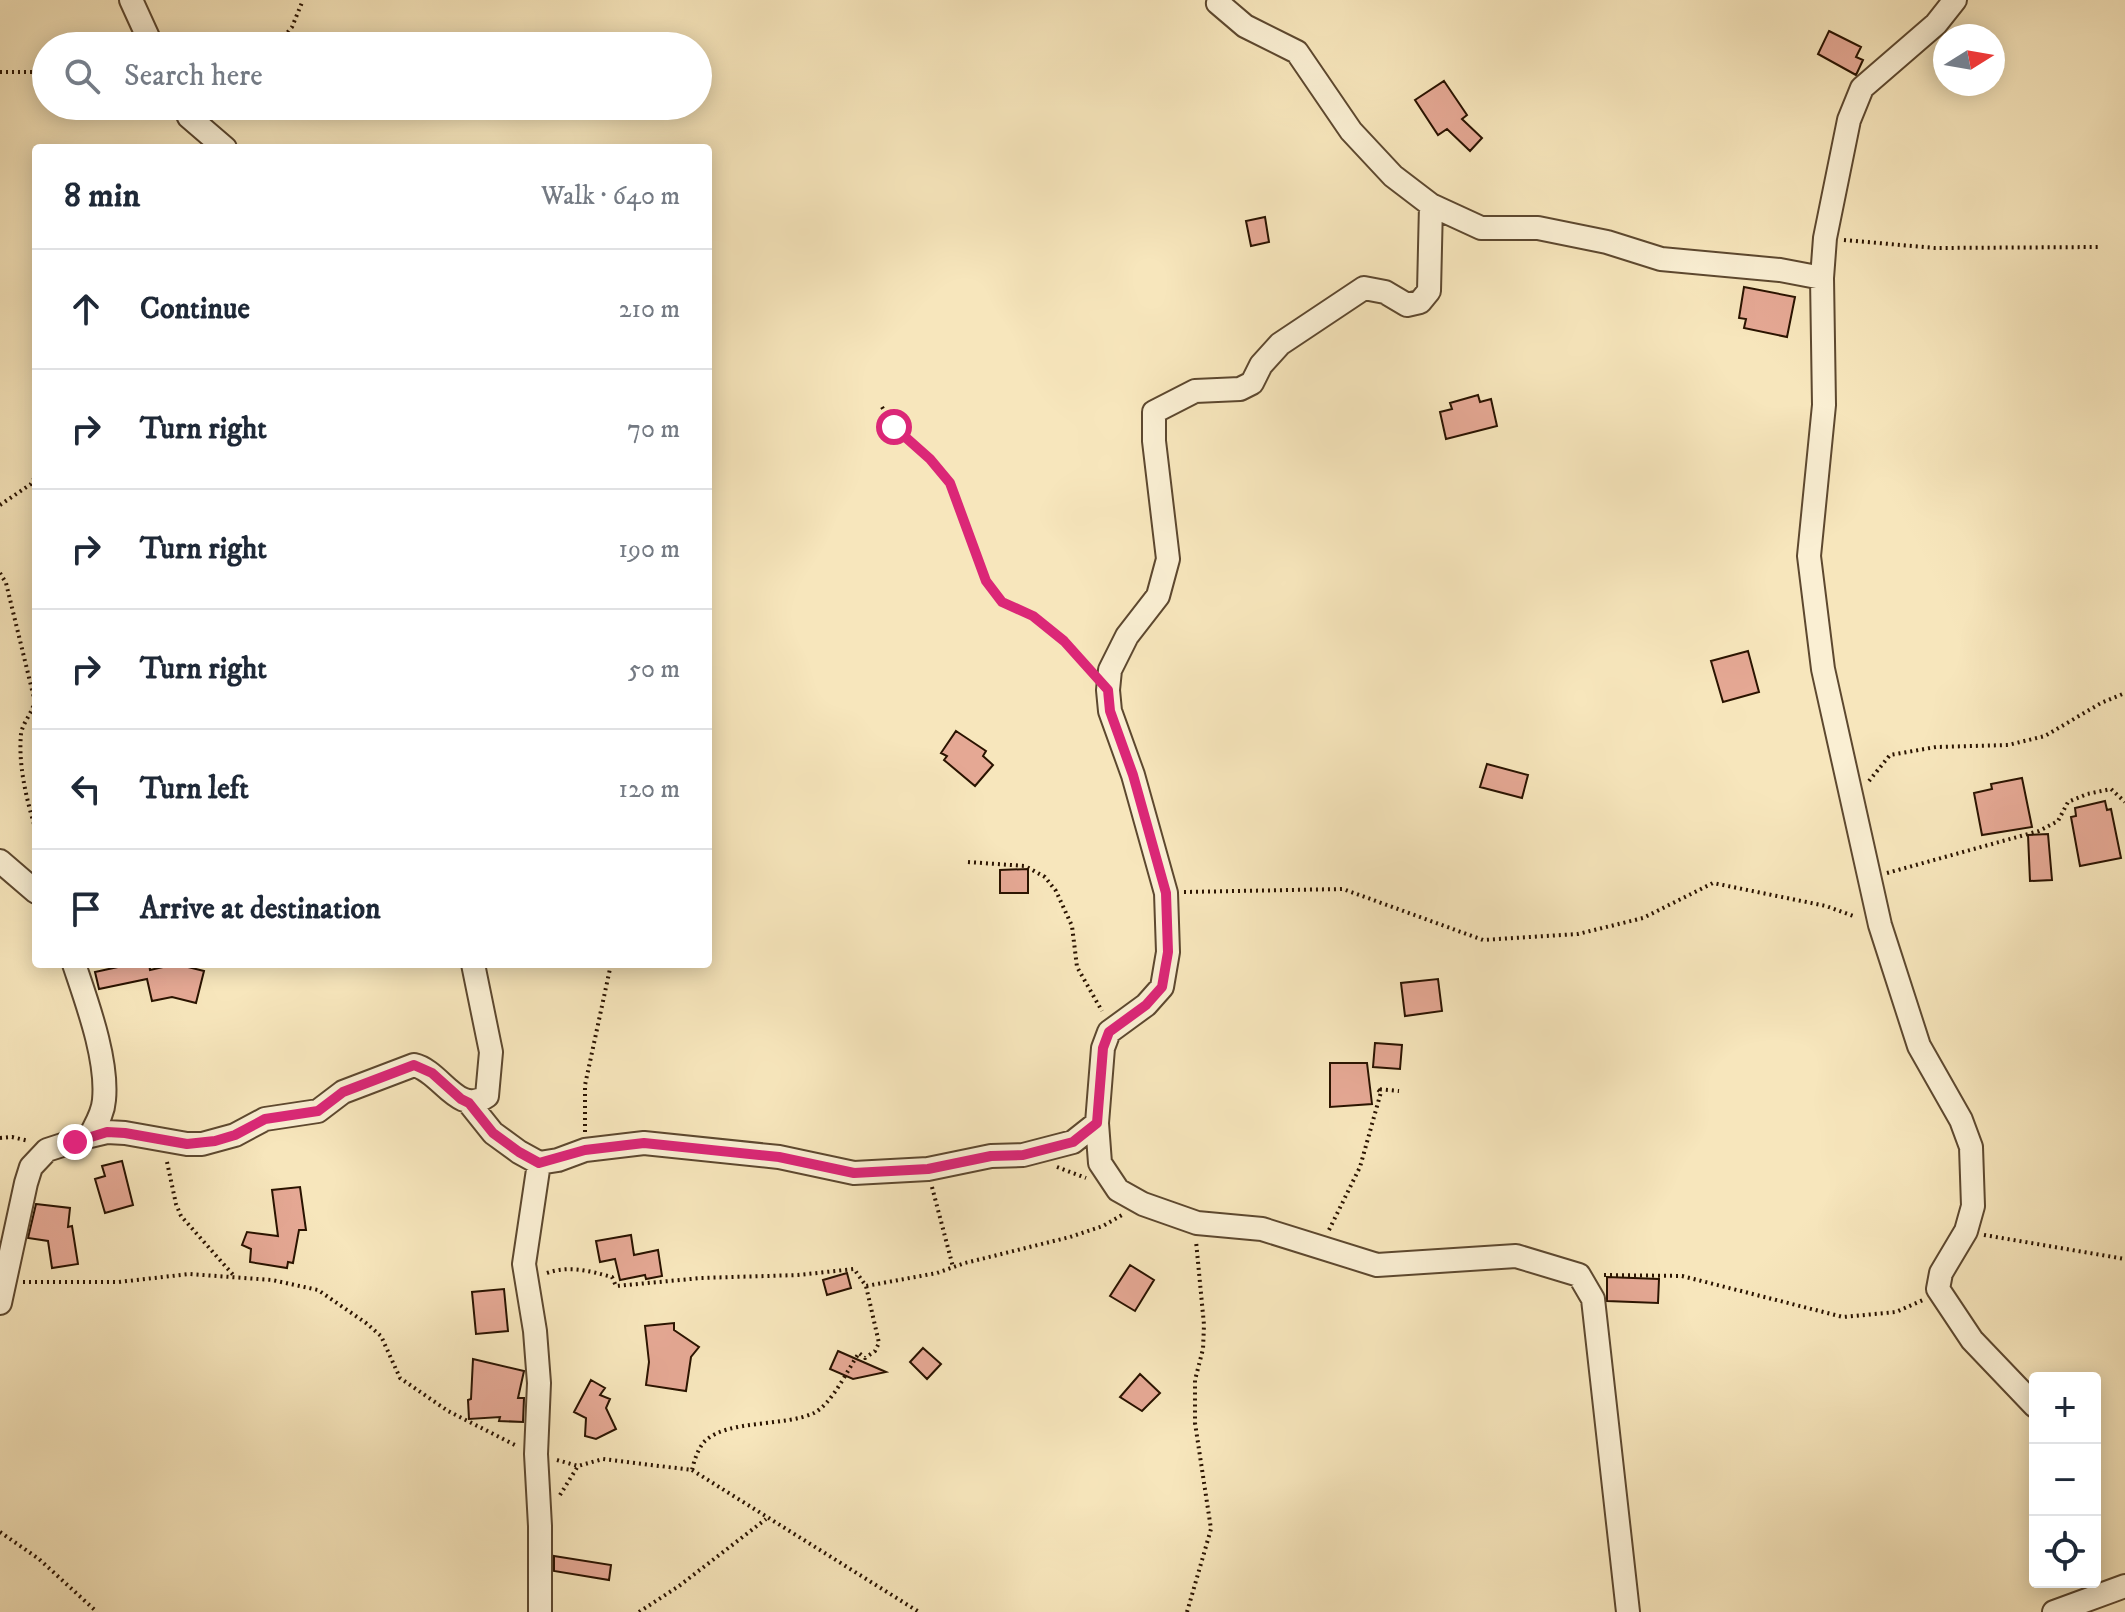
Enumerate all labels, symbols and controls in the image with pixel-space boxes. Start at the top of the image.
north arrow [1933,24,2005,96]
search box [32,32,712,120]
icon: search [60,54,104,98]
text: Search here [124,58,263,95]
text: 8 min [64,175,140,217]
text: Walk · 640 m [541,180,680,213]
icon: ahead [64,287,108,331]
text: Continue [140,291,250,328]
text: 210 m [619,293,680,326]
icon: right [64,407,108,451]
route start [876,409,912,445]
text: Turn right [140,411,267,448]
text: 70 m [627,413,680,446]
icon: right [64,527,108,571]
text: Turn right [140,531,267,568]
text: 190 m [618,533,680,566]
icon: right [64,647,108,691]
text: Turn right [140,651,267,688]
text: 50 m [628,653,680,686]
icon: left [64,767,108,811]
text: Turn left [140,771,249,808]
text: 120 m [619,773,680,806]
icon: arrive [64,887,108,931]
text: Arrive at destination [140,891,381,928]
route end [57,1124,93,1160]
map controls [2029,1372,2101,1588]
button: + [2029,1372,2101,1444]
button: − [2029,1444,2101,1516]
button: locate [2029,1516,2101,1588]

